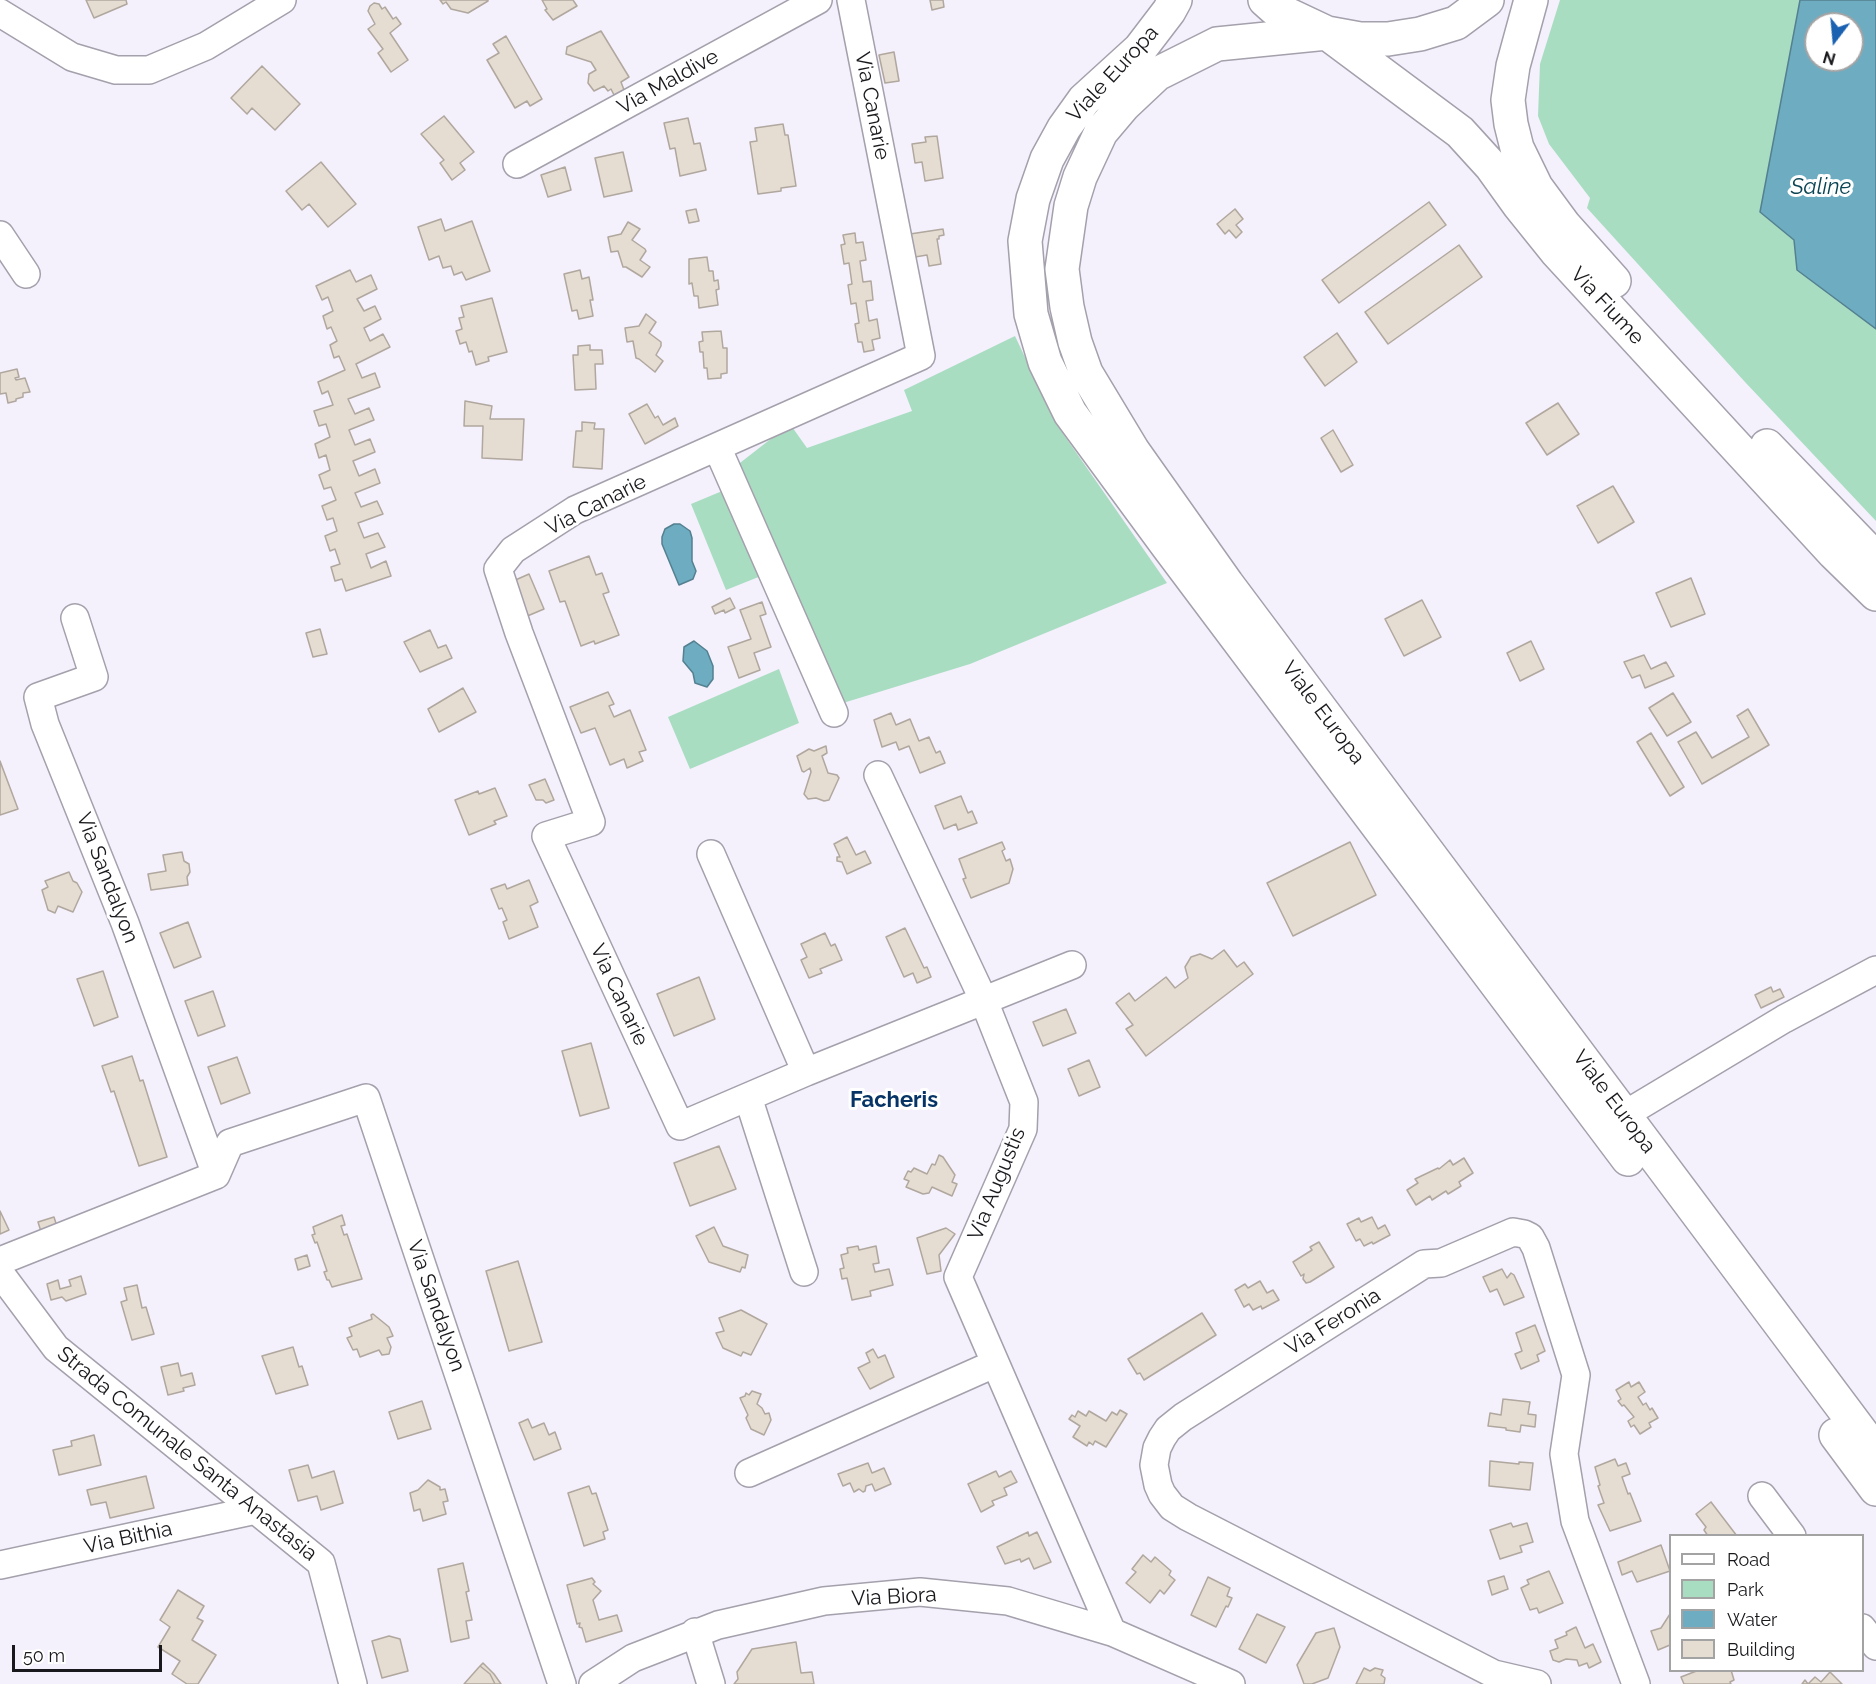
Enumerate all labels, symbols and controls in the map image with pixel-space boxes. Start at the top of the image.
north arrow [1804,12,1864,72]
street label: Viale Europa [1062,21,1164,127]
street label: Via Maldive [613,44,723,120]
text: N [1821,47,1838,69]
street label: Via Canarie [849,50,895,162]
water label: Saline [1791,174,1851,200]
street label: Via Fiume [1565,262,1649,350]
street label: Via Canarie [542,469,650,541]
street label: Viale Europa [1276,656,1370,770]
street label: Via Sandalyon [71,809,143,947]
street label: Via Canarie [584,940,654,1050]
street label: Viale Europa [1567,1045,1661,1159]
district label: Facheris [850,1087,938,1113]
street label: Via Augustis [963,1124,1031,1244]
street label: Via Sandalyon [402,1237,470,1375]
street label: Via Feronia [1281,1283,1385,1361]
street label: Strada Comunale Santa Anastasia [52,1341,322,1567]
street label: Via Bithia [82,1516,174,1560]
legend [1669,1534,1864,1672]
text: Road [1727,1549,1770,1570]
text: Park [1727,1579,1764,1600]
street label: Via Biora [851,1582,937,1612]
text: Water [1727,1609,1777,1630]
scale bar [15,1633,165,1671]
text: Building [1727,1639,1795,1660]
text: 50 m [23,1645,65,1666]

